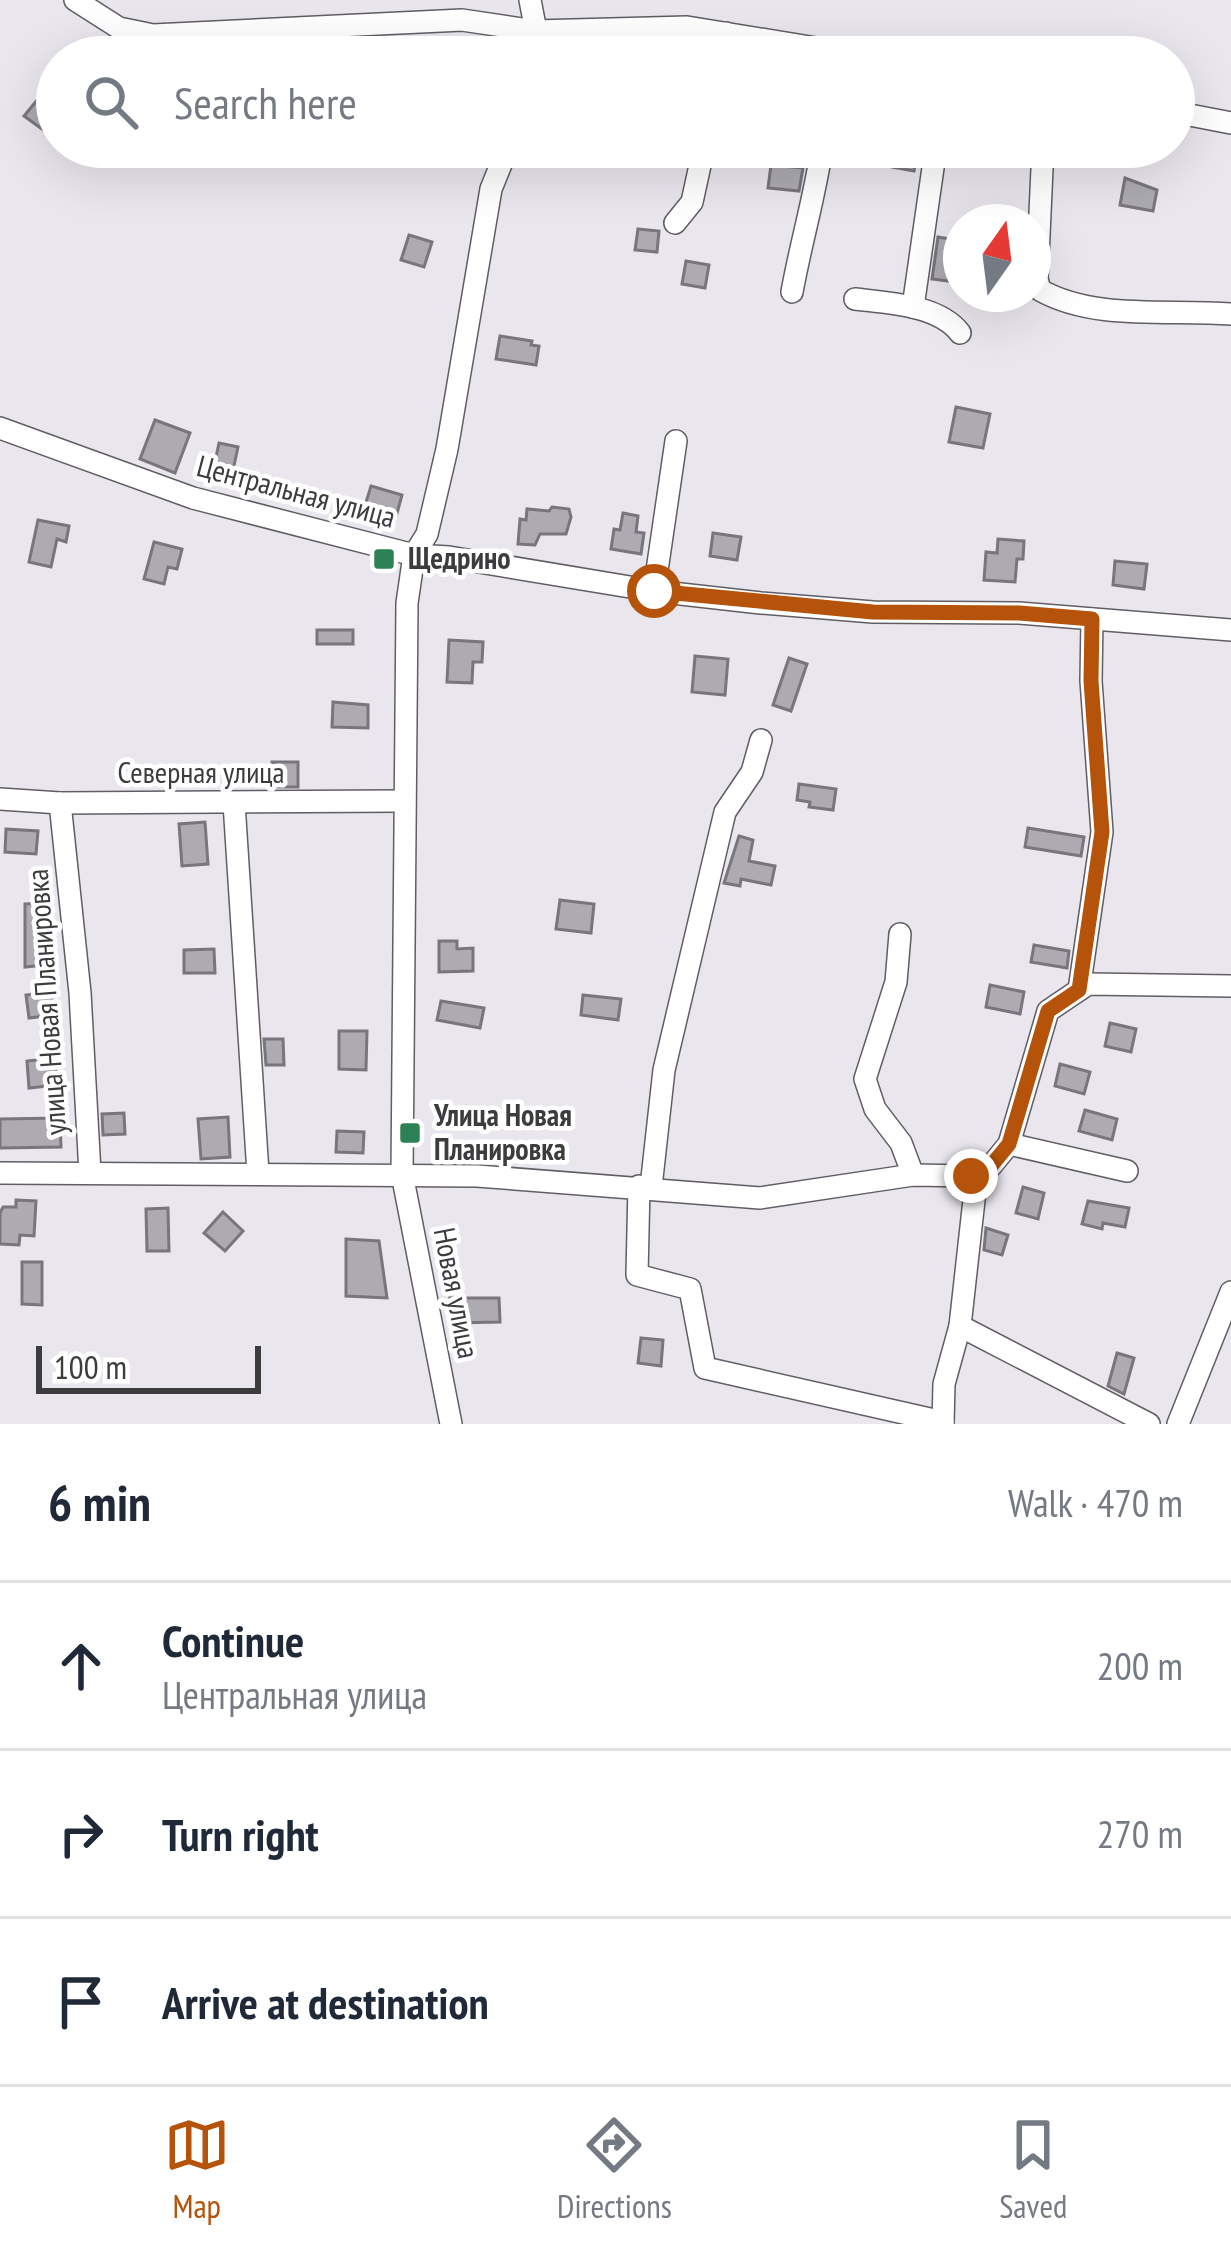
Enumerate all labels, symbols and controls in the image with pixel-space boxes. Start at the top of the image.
search box [36,36,1195,168]
icon: search [78,69,144,135]
text: Search here [174,73,357,131]
north arrow [943,204,1051,312]
street label: Центральная улица [193,445,400,536]
place label: Щедрино [408,538,511,577]
marker: Щедрино [371,546,397,572]
route start [627,564,681,618]
street label: Северная улица [117,752,285,791]
street label: улица Новая Планировка [17,868,74,1137]
place label: Улица Новая Планировка [433,1095,572,1168]
marker: Улица Новая Планировка [397,1120,423,1146]
route end [944,1149,998,1203]
street label: Новая улица [426,1224,489,1361]
scale bar [36,1340,261,1393]
text: 100 m [54,1345,127,1388]
text: 6 min [48,1469,151,1535]
text: Walk · 470 m [1008,1477,1183,1528]
text: Continue [162,1611,304,1669]
icon: ahead [48,1633,114,1699]
text: 200 m [1097,1640,1183,1691]
text: Центральная улица [162,1669,427,1720]
icon: right [48,1801,114,1867]
text: Turn right [162,1805,319,1863]
text: 270 m [1097,1808,1183,1859]
icon: arrive [48,1969,114,2035]
text: Arrive at destination [162,1973,489,2031]
tab: Map [164,2112,230,2227]
tab: Directions [557,2112,672,2227]
tab: Saved [999,2112,1067,2227]

